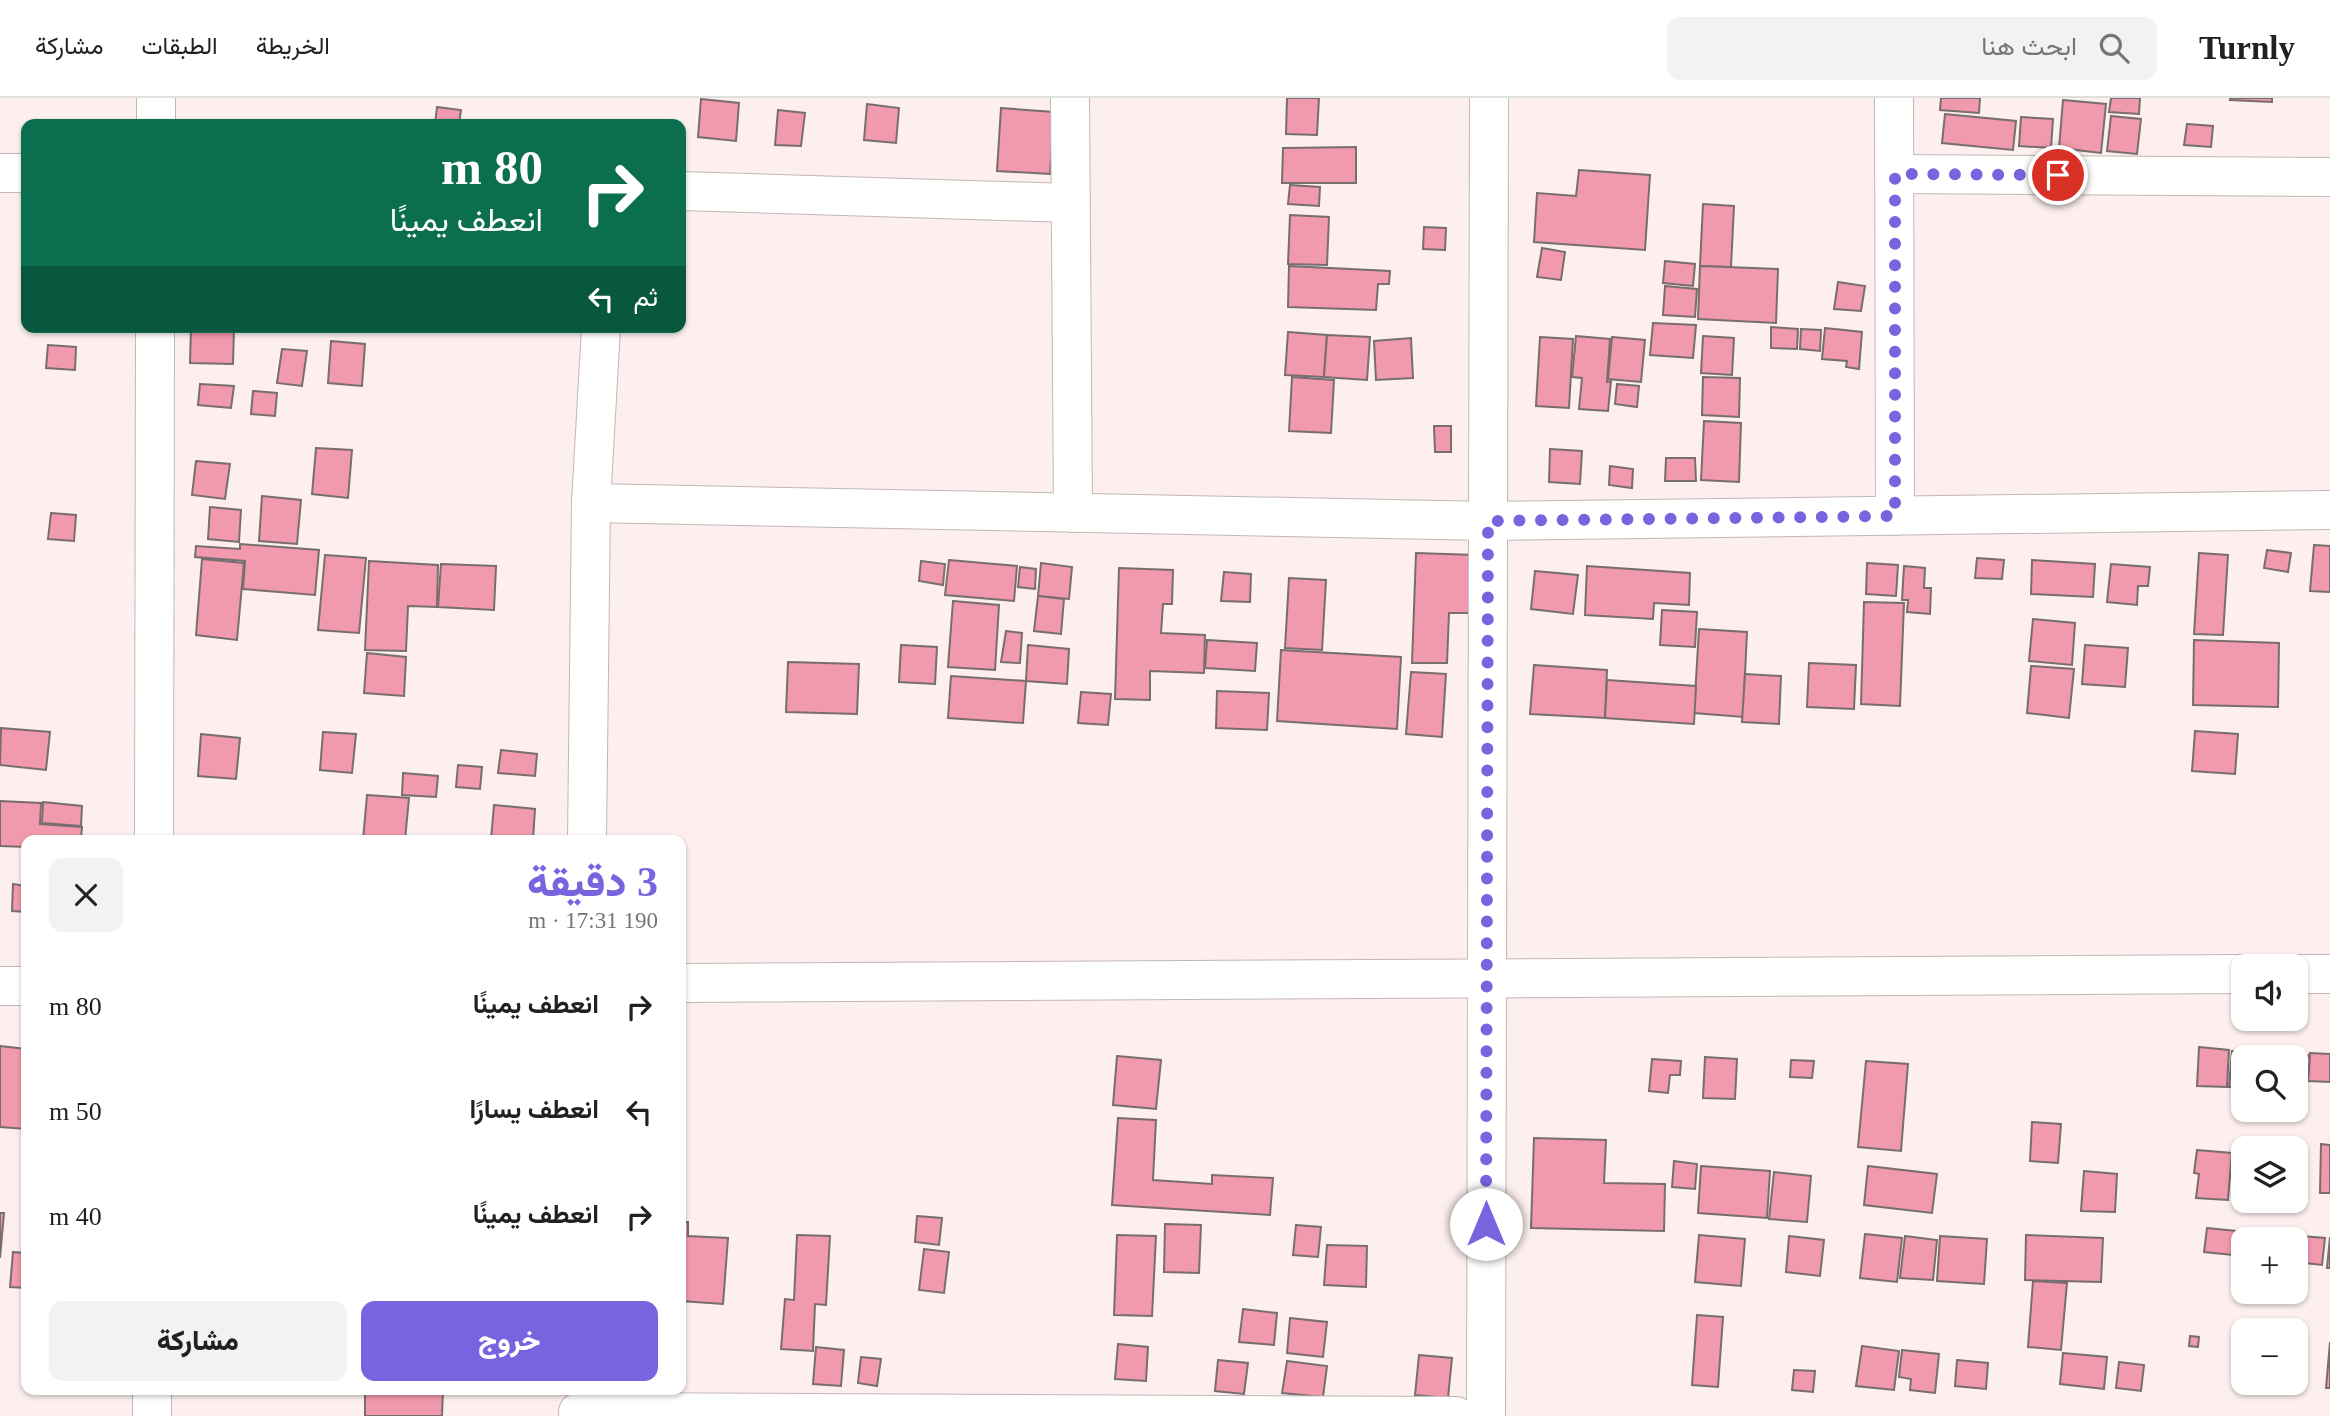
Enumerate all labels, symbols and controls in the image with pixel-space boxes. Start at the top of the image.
search box [1667,17,2157,80]
icon: search [2095,29,2133,67]
text: Turnly [2199,30,2295,66]
text: ابحث هنا [1981,32,2077,61]
text: مشاركة [35,33,103,59]
text: الطبقات [141,33,218,59]
text: الخريطة [256,33,330,59]
text: 80 m [441,140,543,195]
pin [2028,145,2088,205]
icon: right [567,147,658,238]
icon: arrive [2039,156,2077,194]
text: انعطف يمينًا [390,202,543,238]
icon: left [582,280,620,318]
text: ثم [634,283,658,312]
button: close [49,858,123,932]
text: 3 دقيقة [527,859,658,905]
text: 190 m · 17:31 [528,908,658,933]
map controls [2231,954,2308,1395]
button: sound [2231,954,2308,1031]
icon: right [620,988,658,1026]
text: انعطف يمينًا [473,990,599,1019]
text: 80 m [49,992,102,1021]
button: search [2231,1045,2308,1122]
icon: left [620,1093,658,1131]
text: انعطف يسارًا [469,1095,599,1124]
text: 50 m [49,1097,102,1126]
button: layers [2231,1136,2308,1213]
position arrow [1449,1187,1523,1261]
icon: right [620,1198,658,1236]
text: انعطف يمينًا [473,1200,599,1229]
text: 40 m [49,1202,102,1231]
button: + [2231,1227,2308,1304]
button: مشاركة [49,1301,347,1381]
button: خروج [361,1301,658,1381]
button: − [2231,1318,2308,1395]

